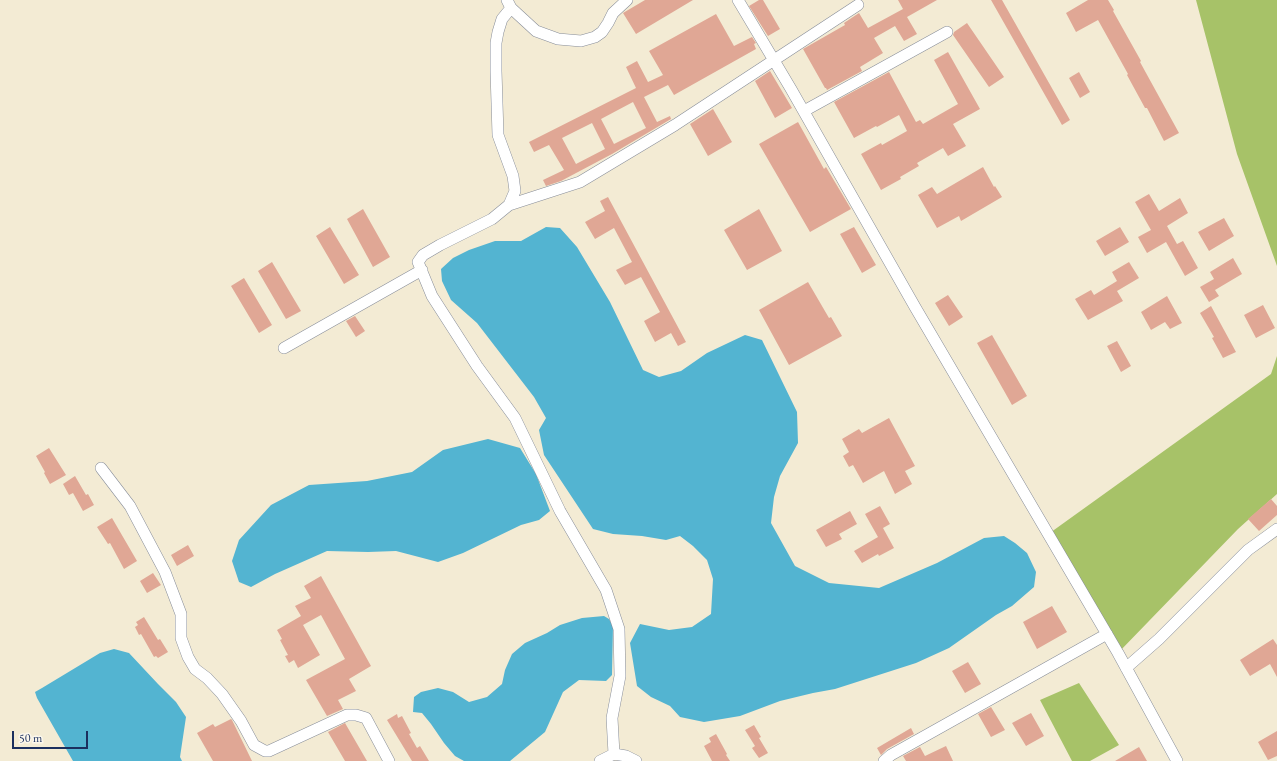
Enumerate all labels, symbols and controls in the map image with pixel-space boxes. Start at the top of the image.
scale bar [14,723,90,749]
text: 50 m [19,730,42,746]

